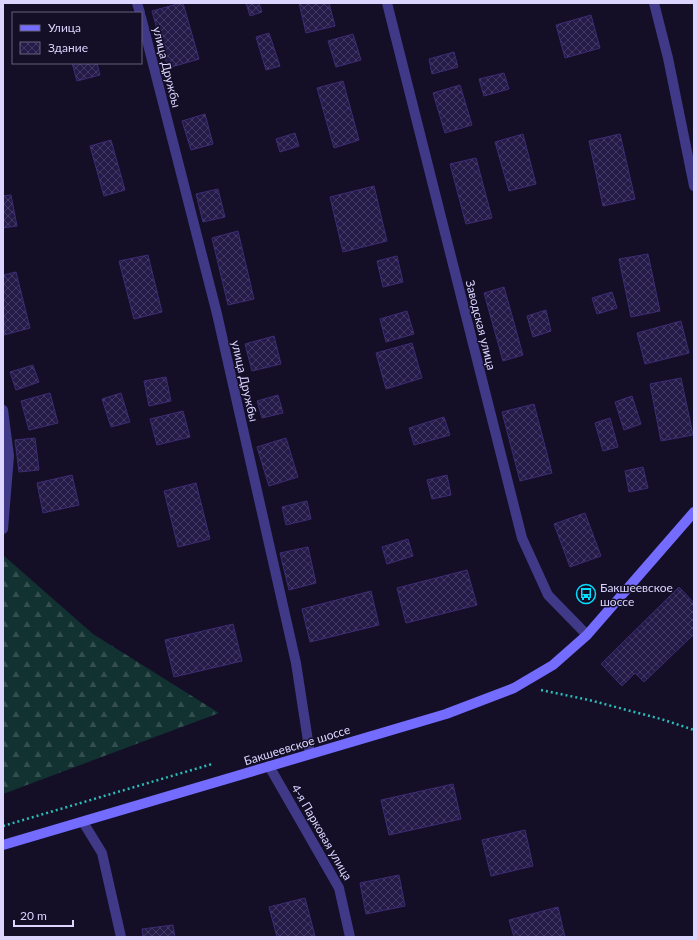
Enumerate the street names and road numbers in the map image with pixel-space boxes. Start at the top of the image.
street label: улица Дружбы [150,25,184,109]
street label: Заводская улица [463,278,499,372]
street label: улица Дружбы [228,339,262,423]
street label: Бакшеевское шоссе [242,722,352,768]
street label: 4-я Парковая улица [288,781,356,883]

